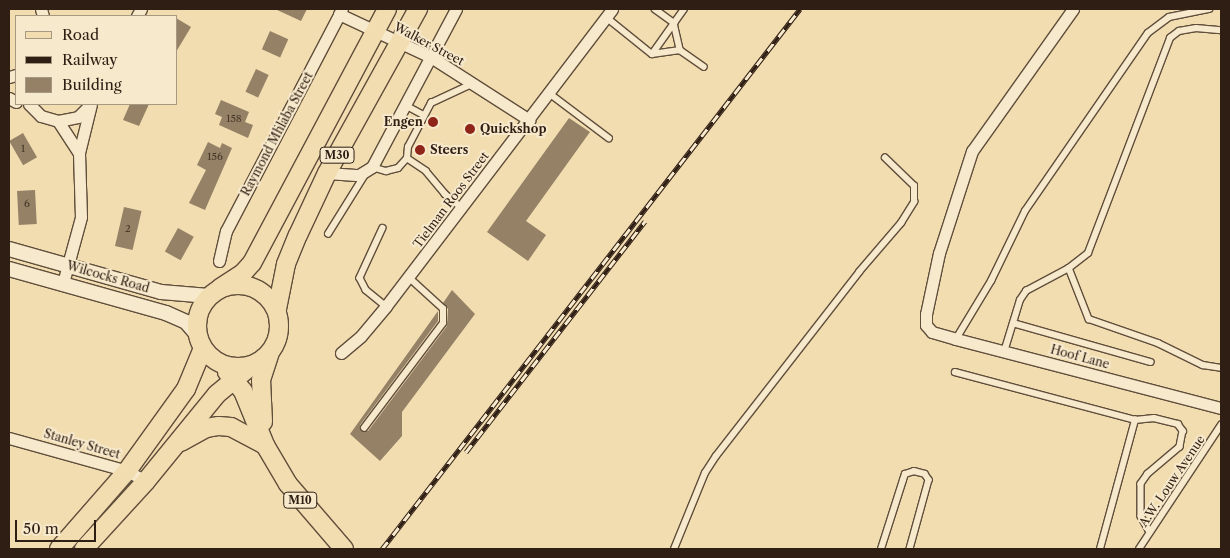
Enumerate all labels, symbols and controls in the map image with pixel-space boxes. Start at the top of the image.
legend [15,15,178,105]
street label: Walker Street [391,19,467,69]
text: Road [62,25,99,44]
text: Railway [62,50,118,69]
street label: Raymond Mhlaba Street [238,70,316,198]
text: Building [62,75,122,94]
house number: 158 [226,113,242,125]
place label: Engen [384,115,423,129]
marker: Engen [427,116,439,128]
place label: Quickshop [480,122,547,136]
marker: Quickshop [464,123,476,135]
house number: 1 [21,143,25,155]
place label: Steers [430,143,468,157]
marker: Steers [414,144,426,156]
road number: M30 [320,146,354,164]
street label: Tielman Roos Street [410,149,492,251]
house number: 156 [207,151,223,163]
house number: 6 [24,198,30,210]
house number: 2 [125,223,131,235]
street label: Wilcocks Road [65,258,151,296]
street label: Hoof Lane [1049,342,1111,372]
street label: Stanley Street [42,426,122,462]
street label: A.W. Louw Avenue [1136,432,1208,530]
road number: M10 [282,492,318,508]
scale bar [18,510,99,542]
text: 50 m [23,519,59,538]

